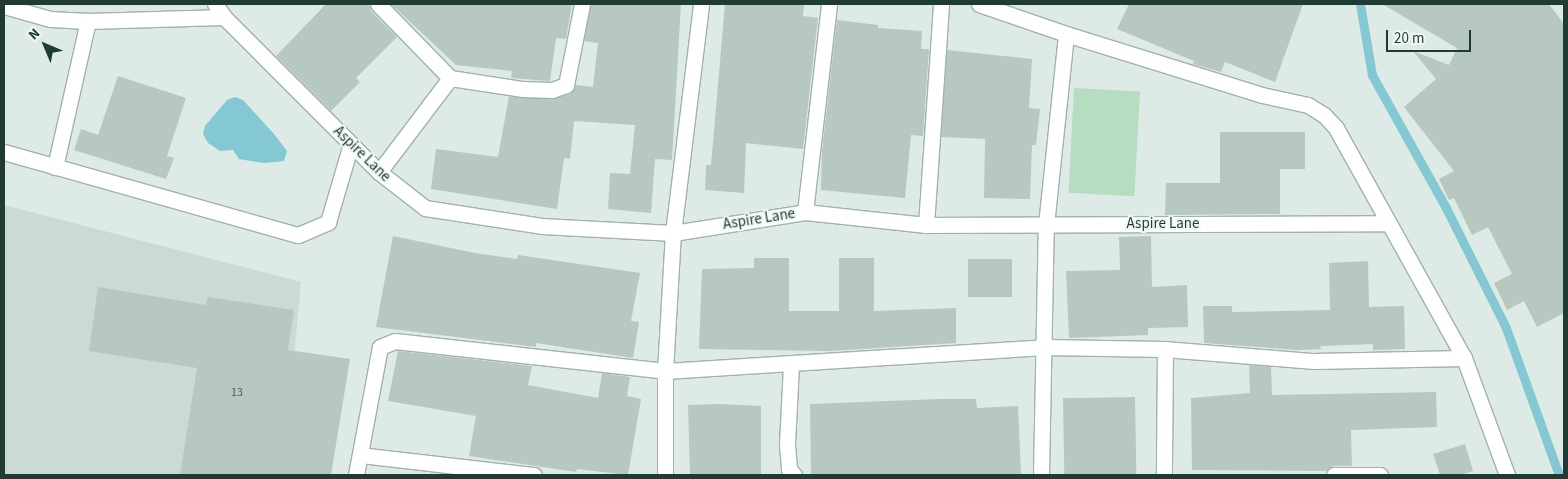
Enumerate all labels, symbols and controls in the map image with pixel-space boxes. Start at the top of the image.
north arrow [20,20,70,70]
scale bar [1388,20,1473,52]
text: N [24,24,45,45]
text: 20 m [1394,28,1424,49]
street label: Aspire Lane [330,122,394,186]
street label: Aspire Lane [722,204,796,234]
street label: Aspire Lane [1127,215,1199,233]
house number: 13 [231,386,243,400]

